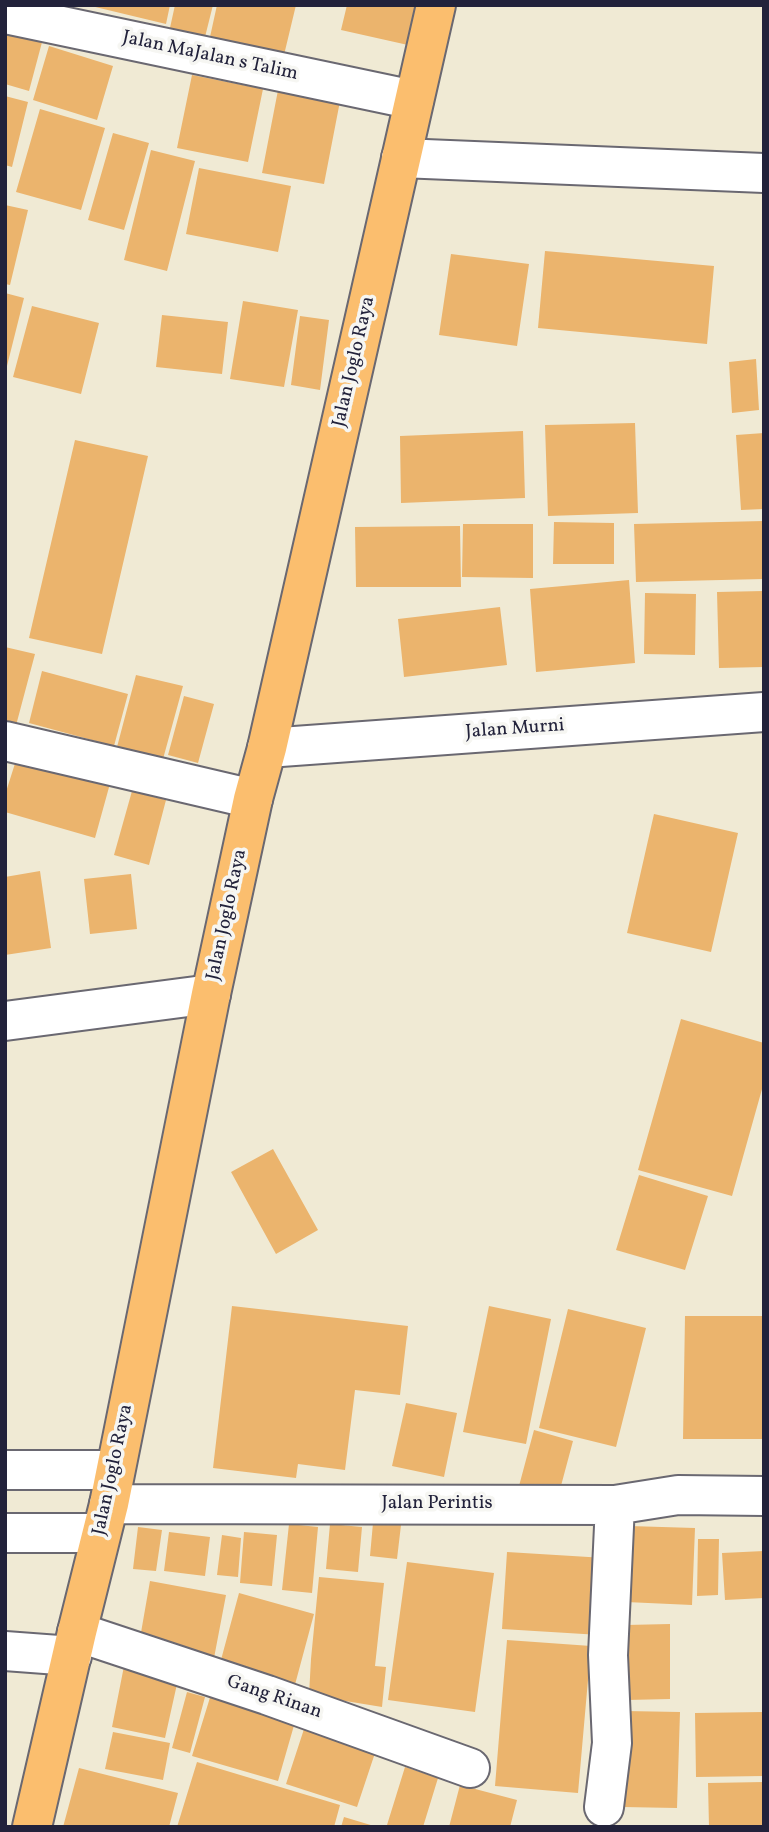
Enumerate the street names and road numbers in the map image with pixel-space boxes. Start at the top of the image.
street label: Jalan MaJalan s Talim [120,27,300,87]
street label: Jalan Joglo Raya [329,295,381,429]
street label: Jalan Murni [465,715,565,745]
street label: Jalan Joglo Raya [203,847,253,983]
street label: Jalan Joglo Raya [89,1402,139,1538]
street label: Jalan Perintis [381,1494,493,1516]
street label: Gang Rinan [223,1671,325,1725]

